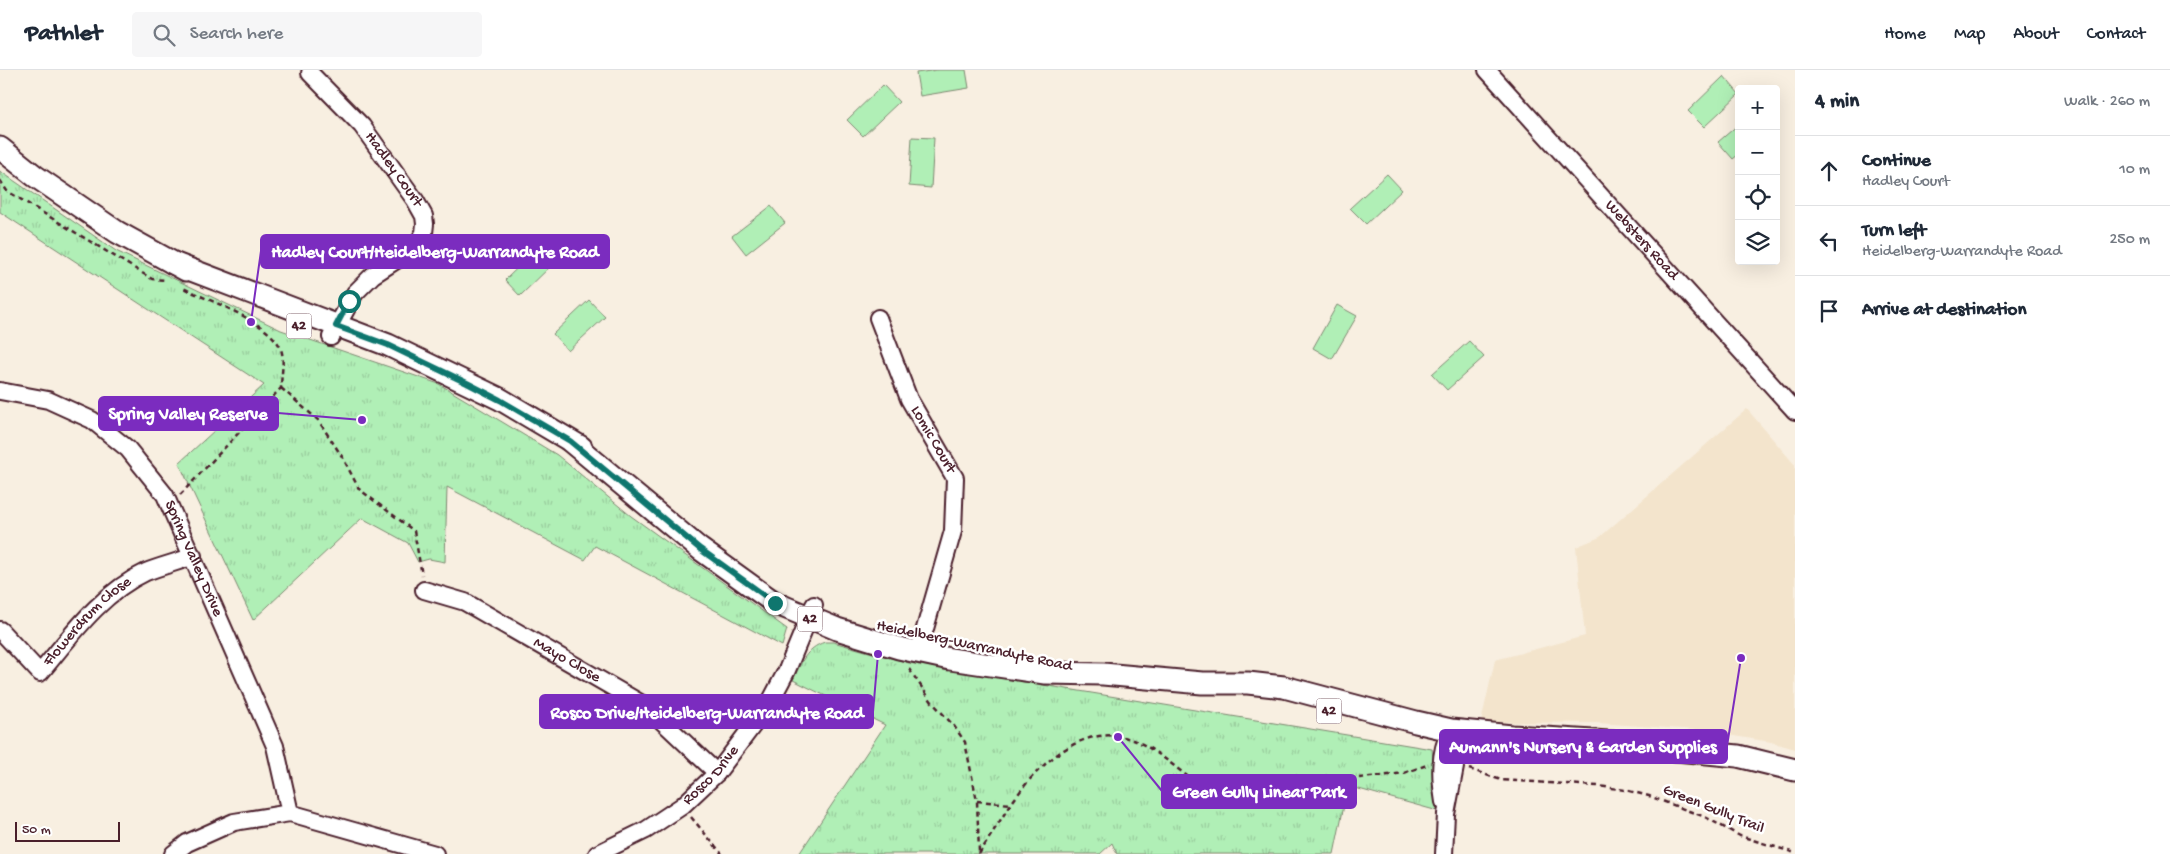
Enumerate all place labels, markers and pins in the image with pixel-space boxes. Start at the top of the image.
callout: Hadley Court/Heidelberg-Warrandyte Road [261,235,609,268]
callout: Spring Valley Reserve [99,397,278,430]
callout: Rosco Drive/Heidelberg-Warrandyte Road [540,695,873,728]
callout: Aumann's Nursery & Garden Supplies [1440,730,1727,763]
callout: Green Gully Linear Park [1162,775,1356,808]

